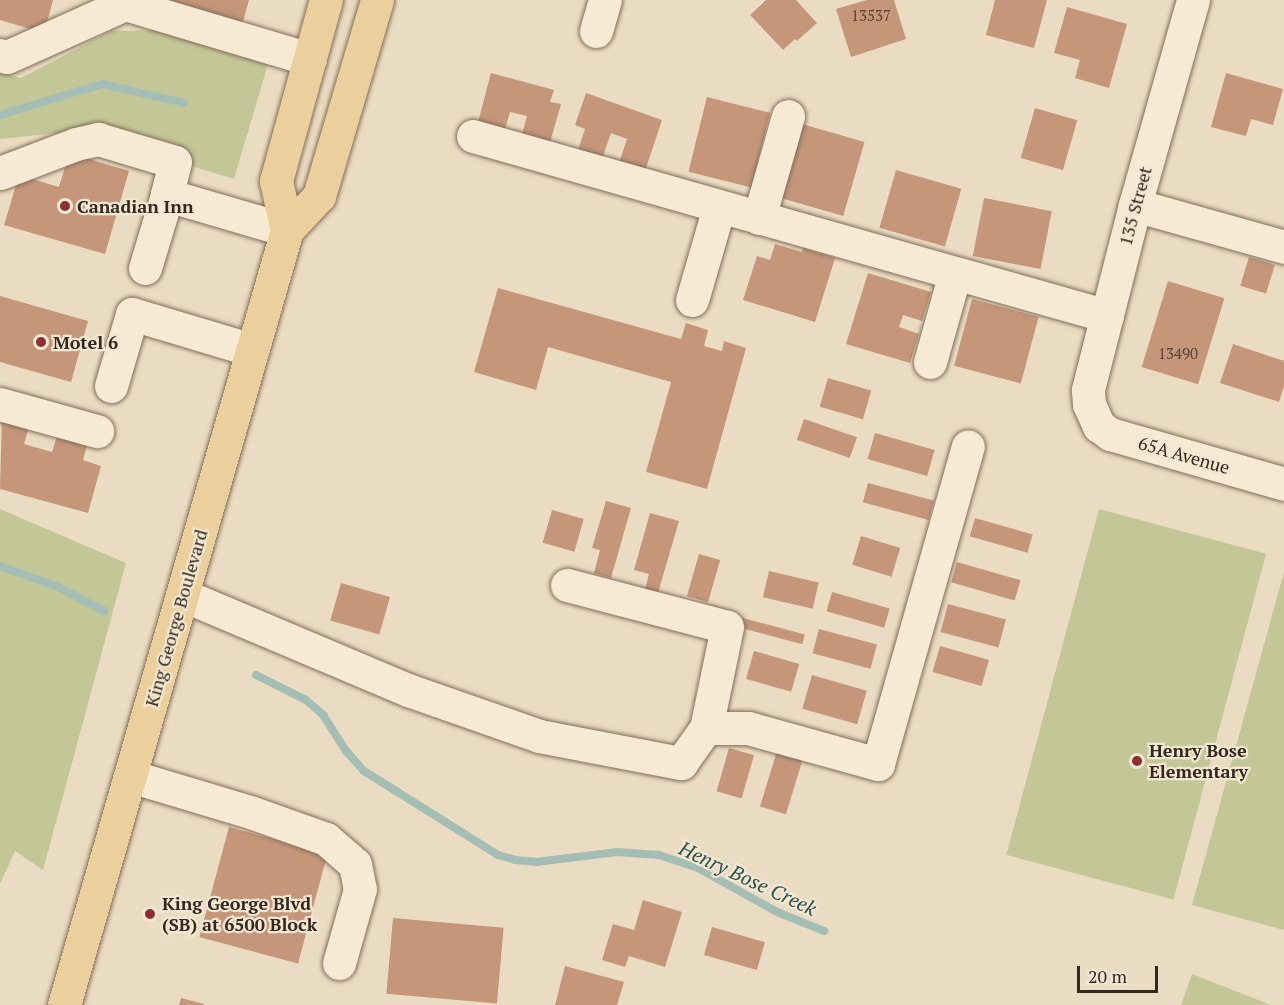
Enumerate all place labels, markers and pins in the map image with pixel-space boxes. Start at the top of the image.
place label: Canadian Inn [77,195,193,217]
marker: Canadian Inn [58,199,72,213]
place label: Motel 6 [53,331,118,353]
marker: Motel 6 [34,335,48,349]
place label: Henry Bose Elementary [1149,740,1248,783]
marker: Henry Bose Elementary [1130,754,1144,768]
place label: King George Blvd (SB) at 6500 Block [162,893,317,936]
marker: King George Blvd (SB) at 6500 Block [143,907,157,921]

